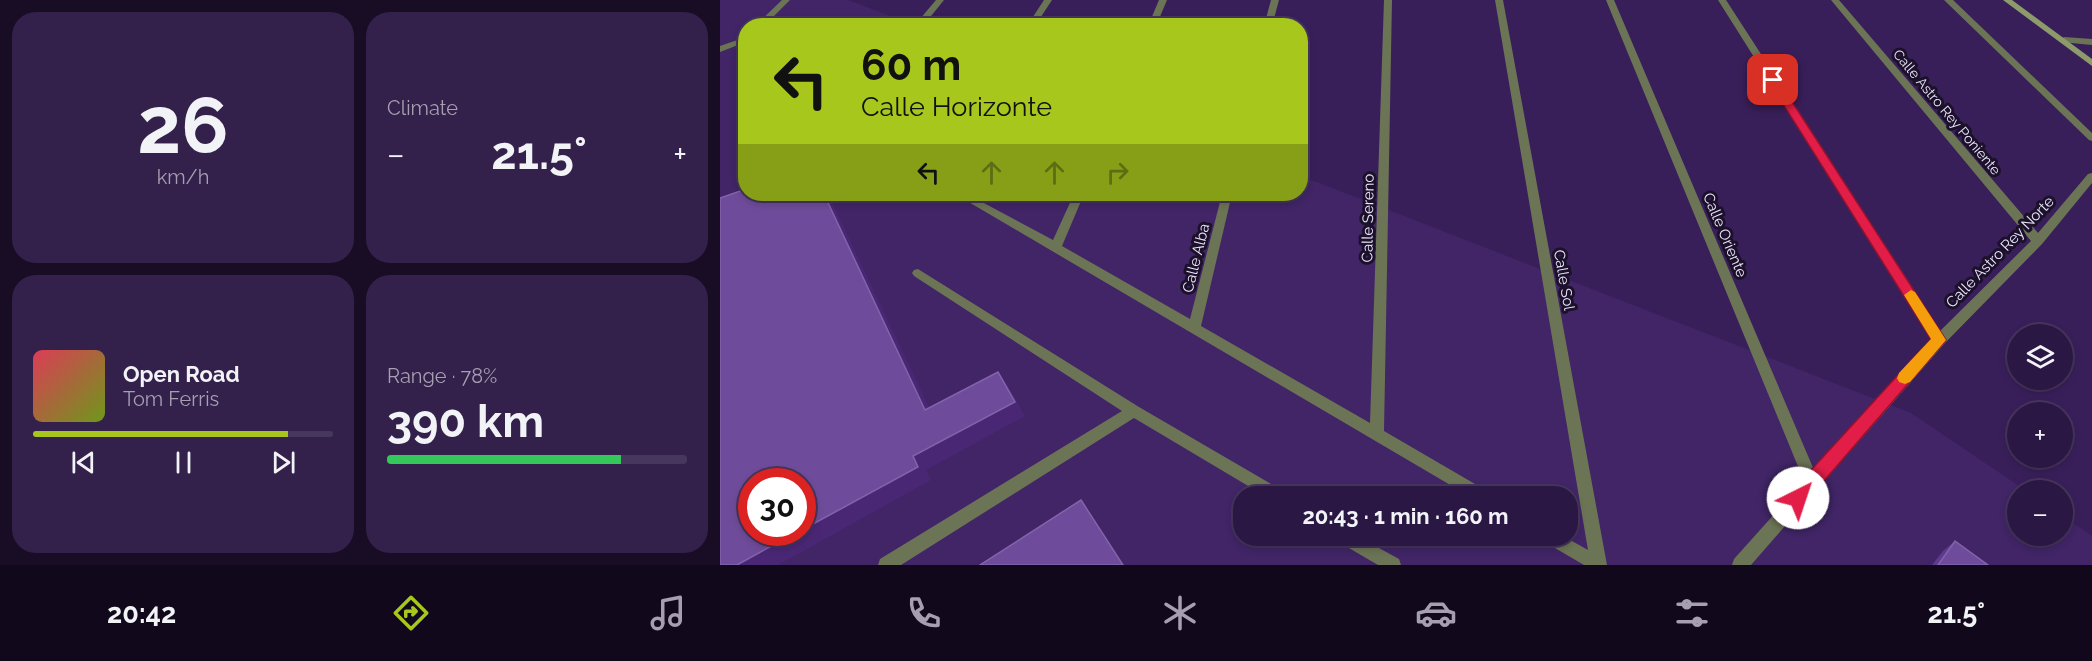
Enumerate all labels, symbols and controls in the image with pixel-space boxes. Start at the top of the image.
text: 60 m [861,41,961,90]
icon: left [762,42,840,120]
street label: Calle Astro Rey Poniente [1890,46,2004,178]
pin [1747,54,1798,105]
icon: arrive [1756,63,1789,96]
text: 26 [137,80,229,171]
text: Calle Horizonte [861,91,1052,122]
text: Climate [387,96,458,120]
text: 21.5° [491,127,587,180]
text: − [387,135,405,174]
text: + [673,135,687,174]
icon: left [912,156,945,189]
icon: ahead [975,156,1008,189]
icon: ahead [1038,156,1071,189]
icon: right [1101,156,1134,189]
text: km/h [157,165,209,189]
street label: Calle Sereno [1358,173,1378,262]
street label: Calle Oriente [1699,190,1751,280]
street label: Calle Astro Rey Norte [1942,192,2058,311]
street label: Calle Alba [1179,222,1213,294]
street label: Calle Sol [1550,248,1578,313]
map controls [2007,324,2073,546]
button: layers [2007,324,2073,390]
text: Open Road [123,361,240,387]
text: Range · 78% [387,364,497,388]
text: Tom Ferris [123,387,219,411]
text: 390 km [387,395,544,448]
button: + [2007,402,2073,468]
icon: previous [67,446,100,479]
icon: pause [167,446,200,479]
icon: next [267,446,300,479]
position arrow [1766,466,1830,530]
speed limit sign: 30 [738,468,816,546]
button: − [2007,480,2073,546]
text: 20:43 · 1 min · 160 m [1302,503,1509,529]
icon: directions [390,592,432,634]
icon: music [647,592,689,634]
icon: phone [903,592,945,634]
icon: climate [1159,592,1201,634]
icon: car [1415,592,1457,634]
icon: filters [1671,592,1713,634]
text: 20:42 [107,598,176,629]
text: 21.5° [1928,598,1985,629]

